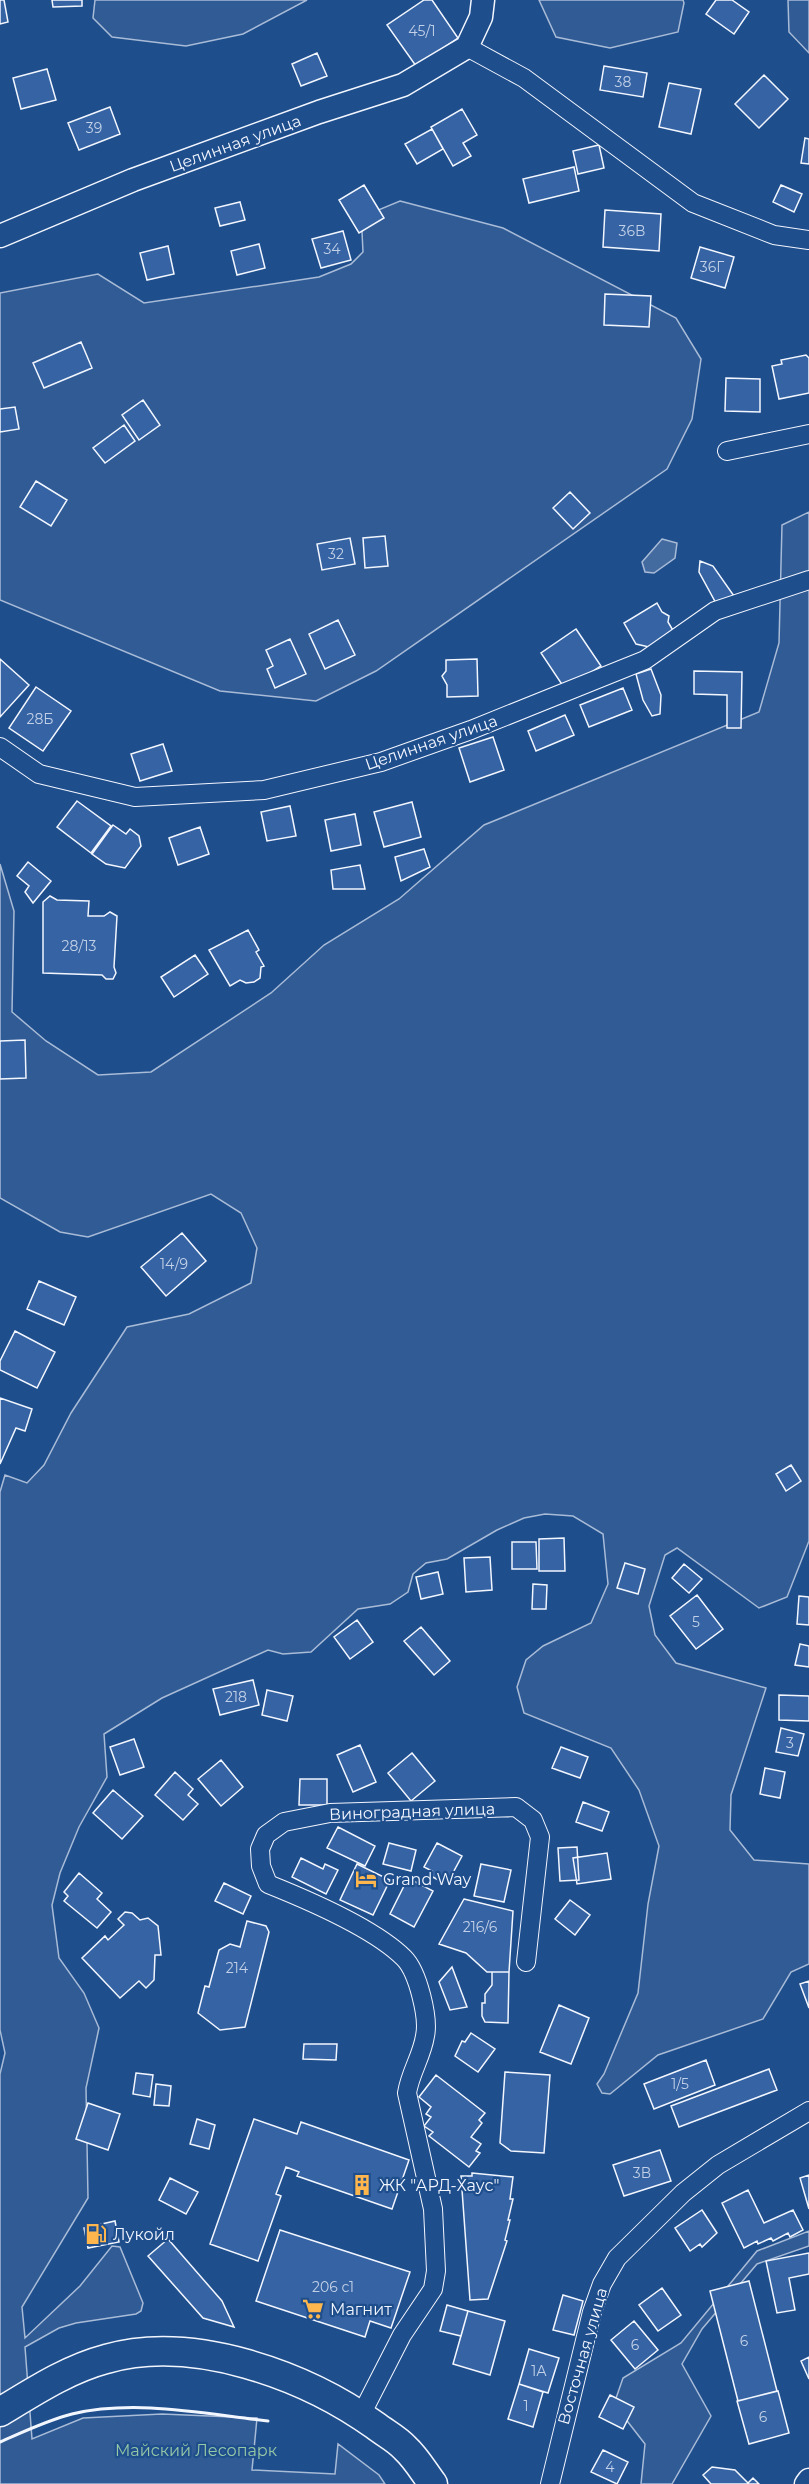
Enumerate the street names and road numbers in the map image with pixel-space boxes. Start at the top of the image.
street label: Целинная улица [167,111,304,176]
street label: Целинная улица [363,711,500,774]
street label: Виноградная улица [329,1799,495,1824]
street label: Восточная улица [554,2285,611,2427]

